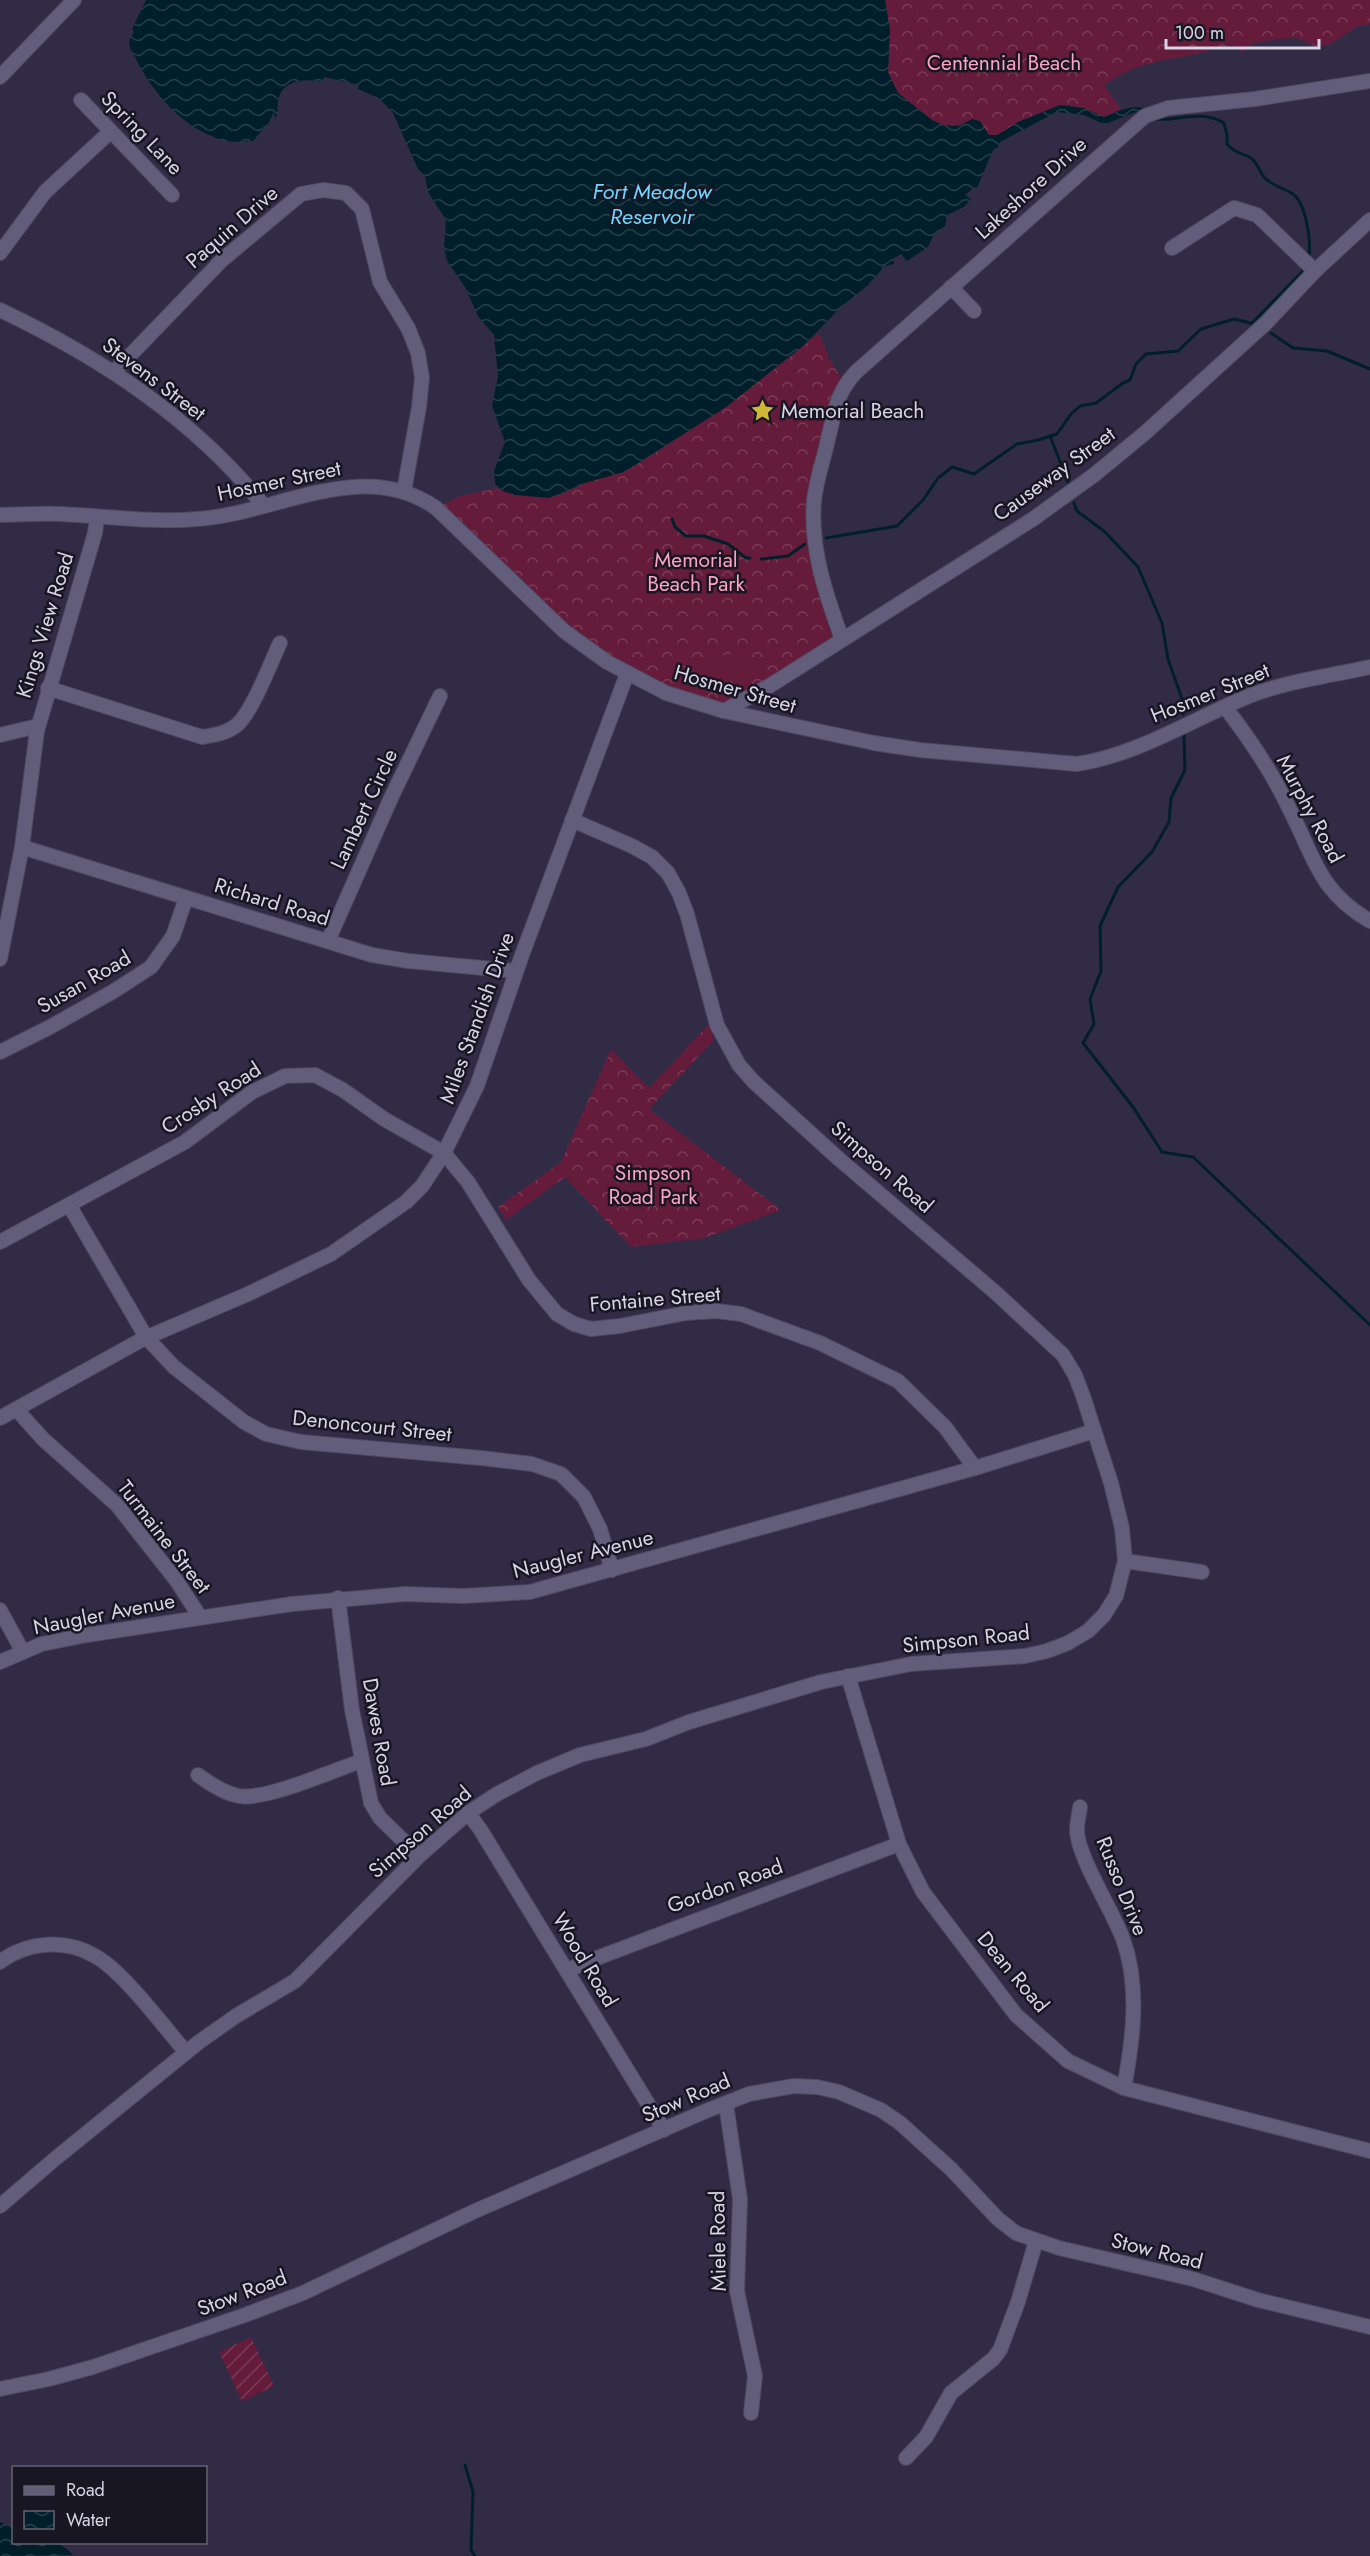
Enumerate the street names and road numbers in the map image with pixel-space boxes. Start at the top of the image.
street label: Spring Lane [94,84,190,182]
street label: Lakeshore Drive [969,130,1094,246]
street label: Paquin Drive [179,178,285,276]
street label: Stevens Street [96,330,212,428]
street label: Causeway Street [987,419,1121,529]
street label: Hosmer Street [214,453,344,509]
street label: Kings View Road [9,549,81,701]
street label: Hosmer Street [1146,656,1274,730]
street label: Hosmer Street [670,657,800,721]
street label: Lambert Circle [323,744,405,874]
street label: Murphy Road [1269,749,1351,869]
street label: Richard Road [211,870,333,934]
street label: Miles Standish Drive [432,928,522,1108]
street label: Susan Road [32,943,136,1021]
street label: Crosby Road [155,1054,267,1142]
street label: Simpson Road [824,1114,940,1220]
street label: Fontaine Street [588,1278,722,1320]
street label: Denoncourt Street [291,1403,453,1449]
street label: Turmaine Street [110,1474,218,1600]
street label: Naugler Avenue [510,1522,657,1586]
street label: Naugler Avenue [30,1586,178,1642]
street label: Simpson Road [901,1617,1031,1661]
street label: Dawes Road [355,1676,403,1788]
street label: Simpson Road [362,1779,478,1885]
street label: Russo Drive [1089,1832,1155,1940]
street label: Gordon Road [663,1851,787,1921]
street label: Wood Road [545,1907,625,2013]
street label: Dean Road [970,1925,1056,2019]
street label: Stow Road [637,2066,735,2130]
street label: Miele Road [702,2190,734,2292]
street label: Stow Road [1108,2225,1206,2277]
street label: Stow Road [193,2262,291,2324]

